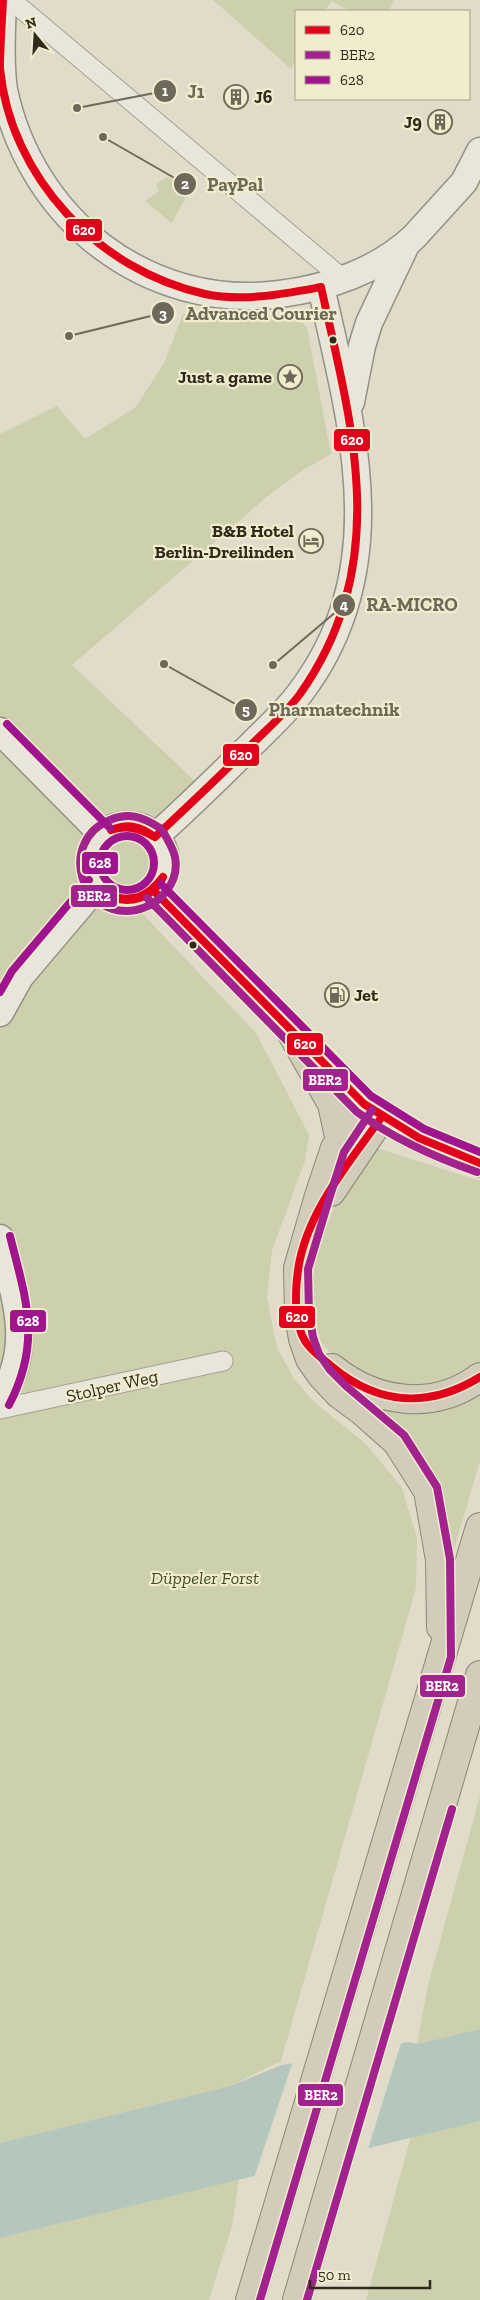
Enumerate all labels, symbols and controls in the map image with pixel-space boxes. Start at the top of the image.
north arrow [10,10,60,60]
legend [295,10,470,100]
text: N [23,13,39,33]
text: 620 [340,21,364,39]
text: BER2 [340,46,375,64]
text: 628 [340,71,364,89]
callout: J1 [153,74,214,108]
text: J1 [188,80,205,103]
text: 1 [162,82,168,100]
building icon: J6 [223,84,249,110]
place label: J6 [254,86,273,108]
building icon: J9 [427,109,453,135]
place label: J9 [404,111,422,133]
callout: PayPal [172,167,273,201]
text: PayPal [207,173,264,196]
text: 2 [181,175,189,193]
line badge: 620 [65,218,103,242]
text: 620 [72,222,96,239]
callout: Advanced Courier [150,296,347,330]
text: Advanced Courier [185,302,337,325]
text: 3 [159,305,167,323]
unlabelled marker [328,335,338,345]
place icon: Just a game [277,364,303,390]
place label: Just a game [178,366,272,388]
line badge: 620 [333,428,371,452]
text: 620 [340,432,364,449]
place label: B&B Hotel Berlin-Dreilinden [154,520,294,563]
hotel icon: B&B Hotel Berlin-Dreilinden [298,528,324,554]
callout: RA-MICRO [332,588,468,622]
text: RA-MICRO [366,593,458,616]
text: 4 [340,596,349,614]
callout: Pharmatechnik [233,693,409,727]
text: Pharmatechnik [269,698,400,721]
text: 5 [242,701,250,719]
line badge: 620 [222,743,260,767]
text: 620 [229,747,253,764]
line badge: 628 [81,851,119,875]
text: 628 [89,855,112,872]
line badge: BER2 [70,884,118,908]
text: BER2 [77,888,111,905]
unlabelled marker [188,940,198,950]
fuel station icon: Jet [324,982,350,1008]
place label: Jet [354,984,379,1006]
line badge: 620 [286,1032,324,1056]
text: 620 [293,1036,317,1053]
line badge: BER2 [302,1068,349,1092]
text: BER2 [308,1072,342,1089]
line badge: 620 [278,1305,316,1329]
line badge: 628 [9,1309,47,1333]
text: 620 [285,1309,309,1326]
text: 628 [17,1313,40,1330]
street label: Stolper Weg [64,1365,160,1407]
park label: Düppeler Forst [151,1567,259,1589]
line badge: BER2 [419,1674,466,1698]
text: BER2 [425,1678,459,1695]
line badge: BER2 [297,2083,344,2107]
text: BER2 [304,2087,338,2104]
scale bar [310,2258,430,2290]
text: 50 m [318,2266,351,2284]

